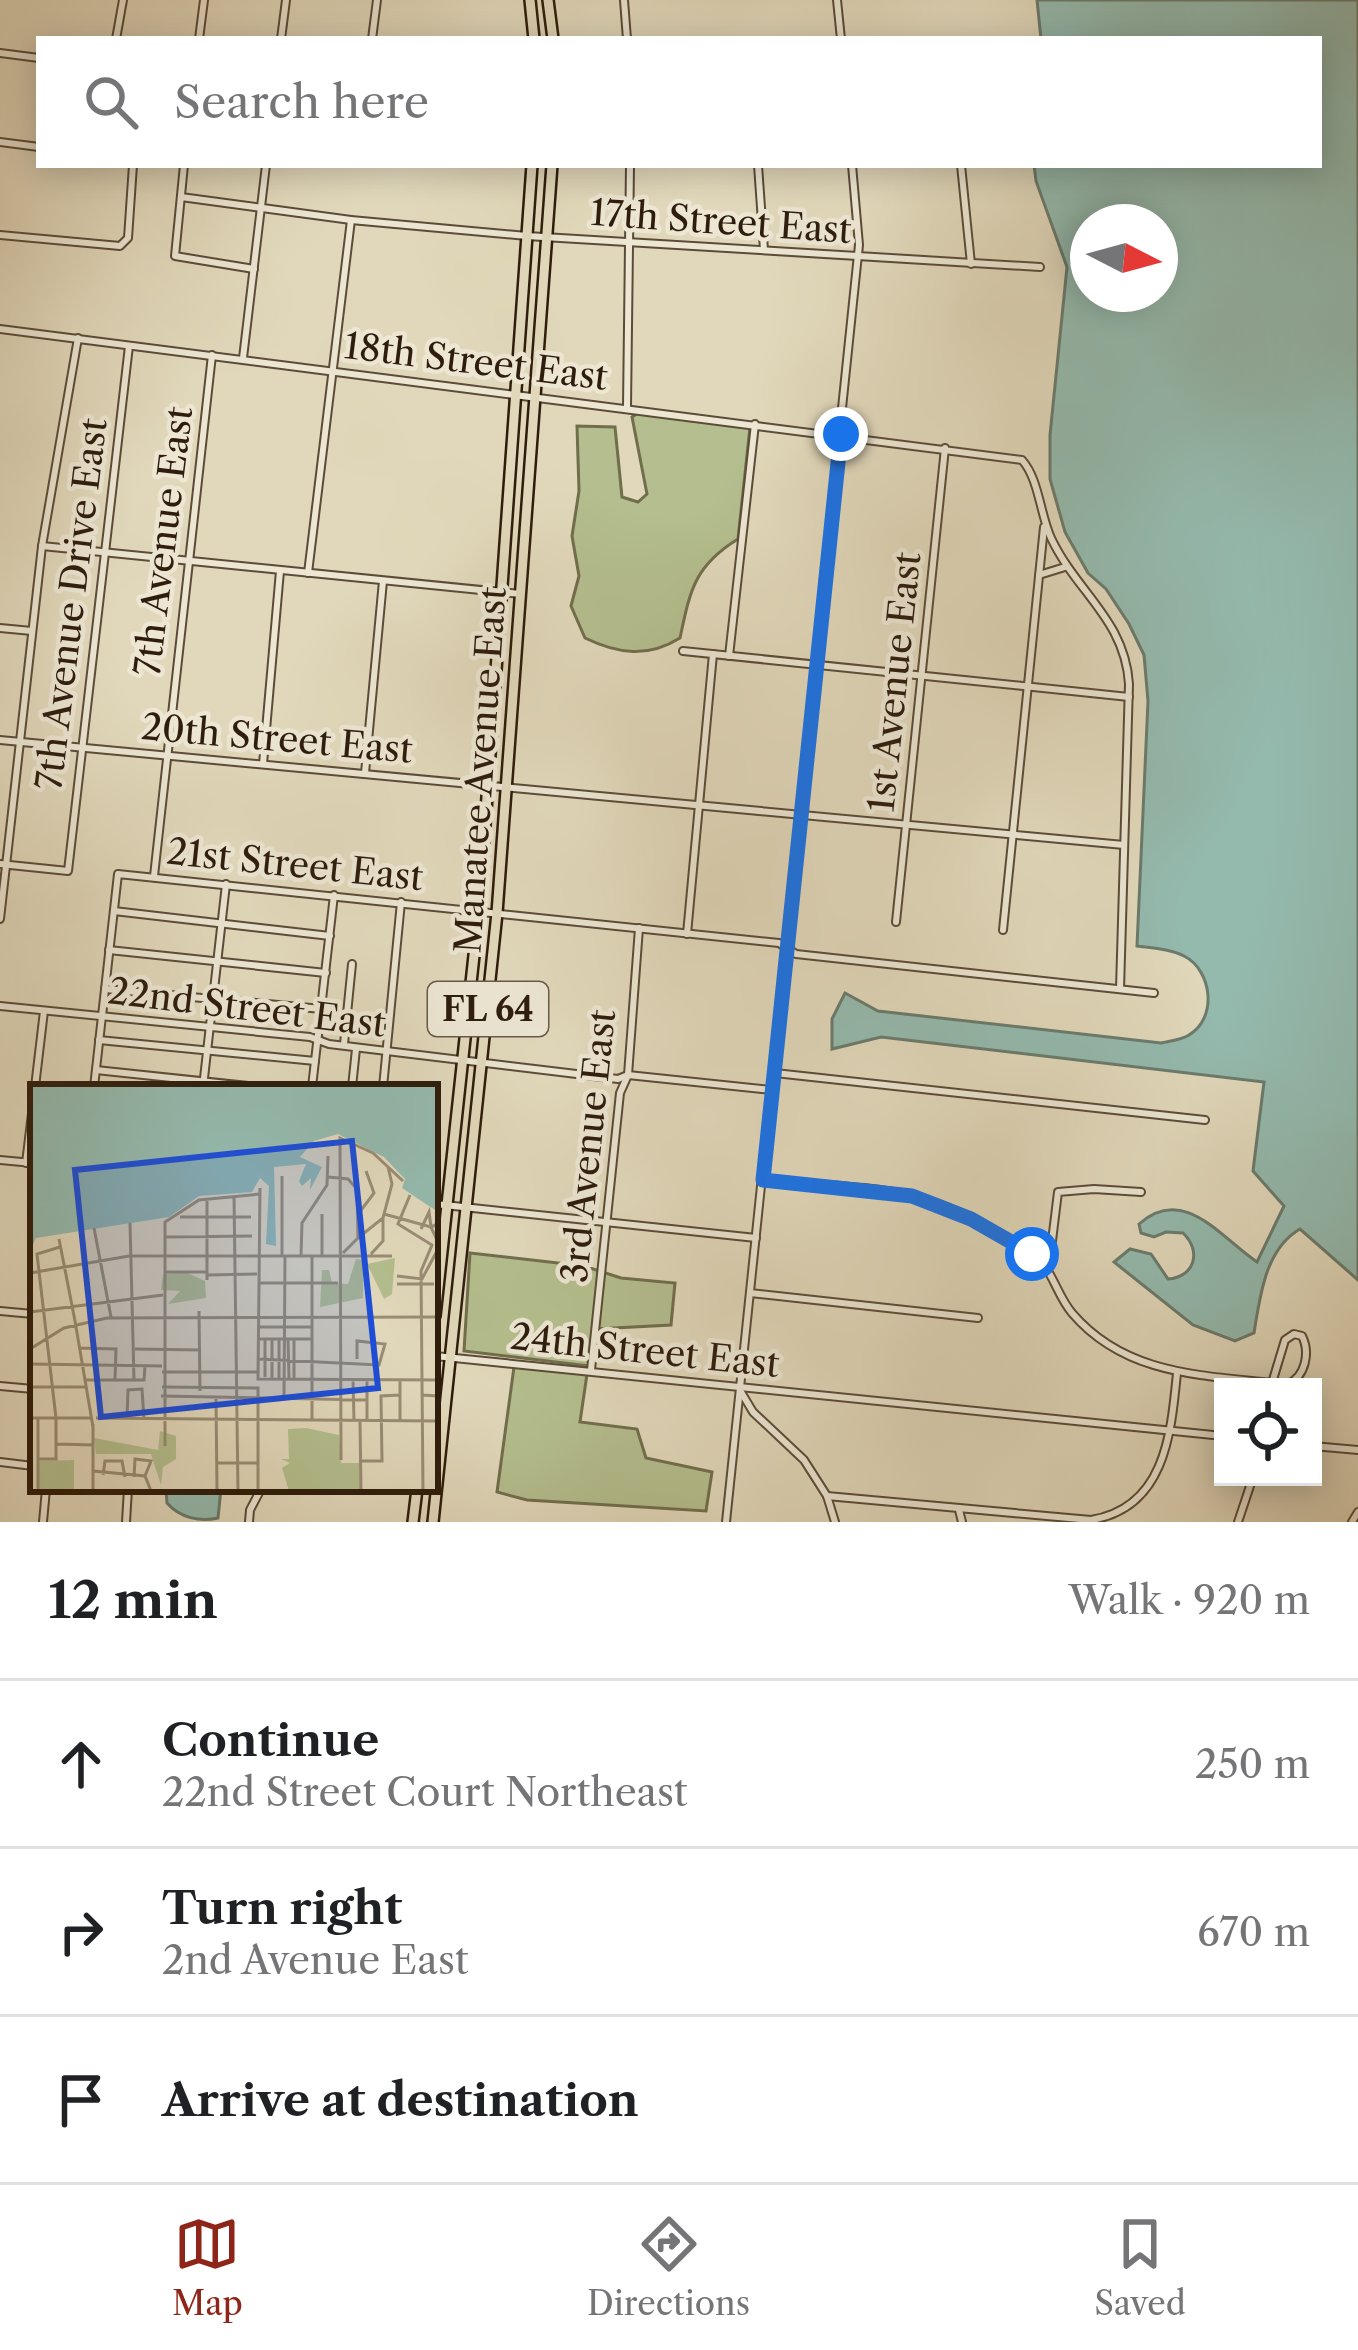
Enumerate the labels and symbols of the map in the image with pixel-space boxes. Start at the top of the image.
street label: 17th Street East [589,190,853,252]
north arrow [1070,204,1178,312]
street label: 18th Street East [342,323,610,399]
street label: 7th Avenue East [125,404,201,678]
route end [814,407,868,461]
street label: 7th Avenue Drive East [26,416,116,792]
street label: 1st Avenue East [858,550,930,814]
street label: Manatee Avenue East [445,585,515,955]
street label: 20th Street East [140,704,415,772]
street label: 21st Street East [165,829,425,899]
street label: 22nd Street East [106,968,388,1046]
road number: FL 64 [428,982,548,1036]
street label: 3rd Avenue East [552,1007,624,1285]
inset map [30,1084,438,1492]
route start [1005,1227,1059,1281]
street label: 24th Street East [508,1314,782,1386]

